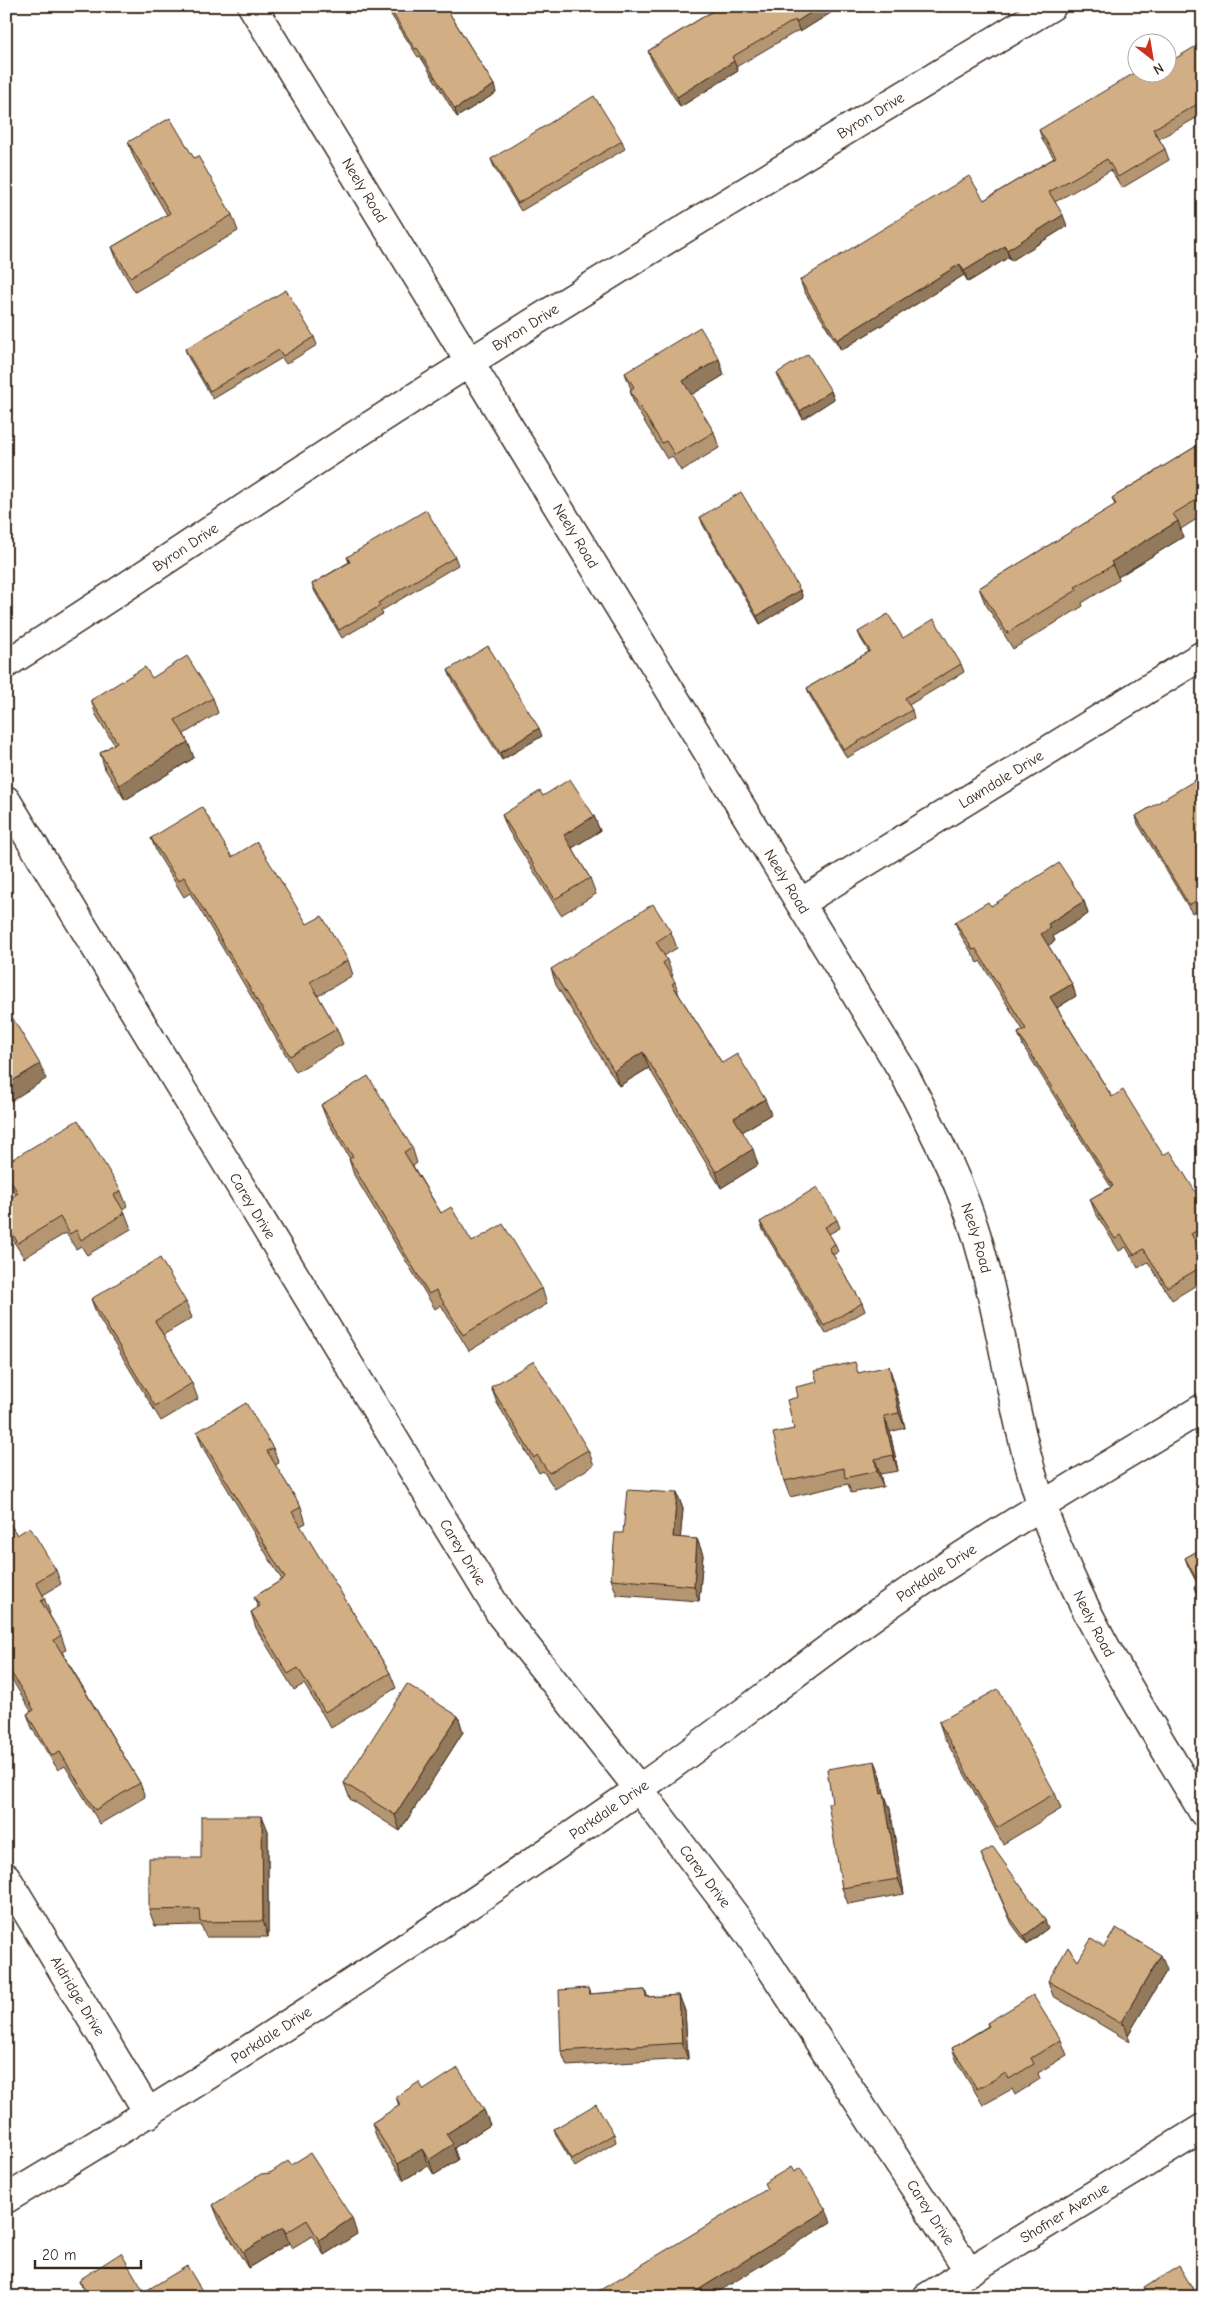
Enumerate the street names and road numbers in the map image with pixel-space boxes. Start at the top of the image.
street label: Byron Drive [834,88,908,143]
street label: Neely Road [338,155,391,226]
street label: Byron Drive [489,299,563,355]
street label: Neely Road [549,500,602,572]
street label: Byron Drive [149,519,222,576]
street label: Lawndale Drive [955,746,1047,812]
street label: Neely Road [760,846,813,917]
street label: Carey Drive [226,1170,280,1243]
street label: Neely Road [957,1200,995,1275]
street label: Carey Drive [436,1516,490,1589]
street label: Parkdale Drive [893,1540,980,1606]
street label: Neely Road [1069,1588,1119,1660]
street label: Parkdale Drive [566,1776,653,1843]
street label: Carey Drive [675,1841,735,1912]
street label: Aldridge Drive [47,1953,109,2040]
street label: Parkdale Drive [228,2002,315,2067]
street label: Carey Drive [903,2176,959,2249]
street label: Shofner Avenue [1017,2179,1112,2247]

